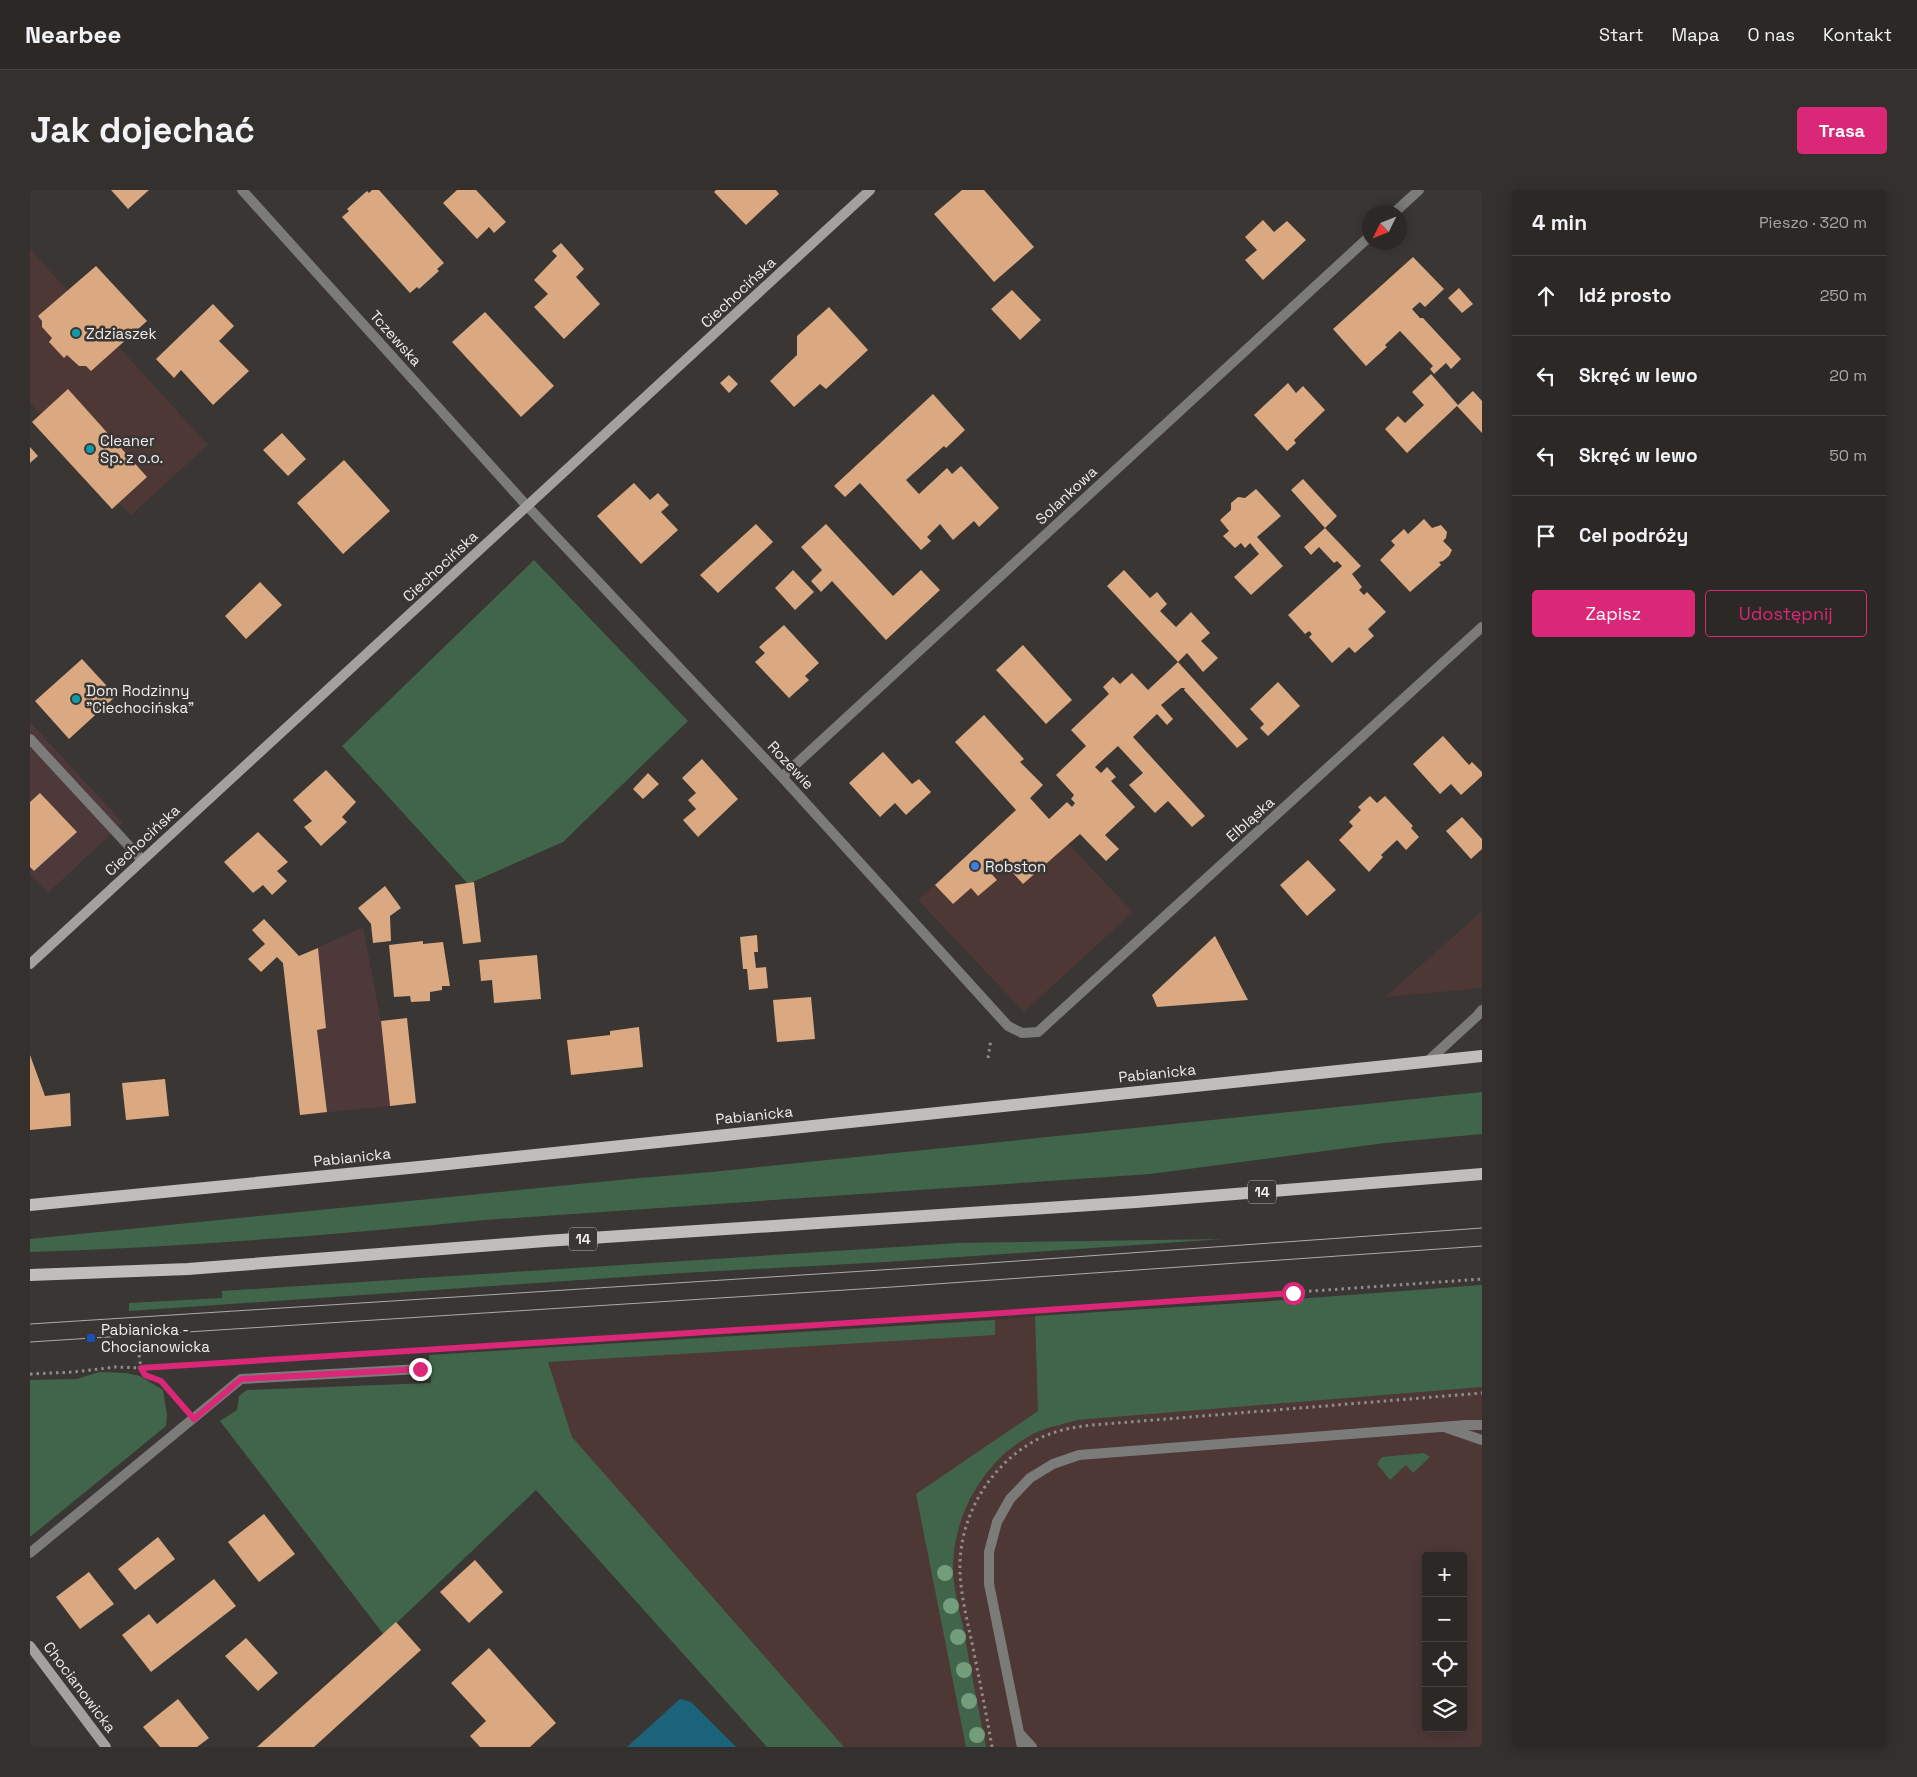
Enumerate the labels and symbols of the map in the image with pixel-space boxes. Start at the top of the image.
north arrow [1362,205,1407,250]
street label: Ciechocińska [696,252,780,332]
street label: Tczewska [366,306,426,370]
place label: Zdziaszek [86,324,157,343]
marker: Zdziaszek [70,327,82,339]
place label: Cleaner Sp. z o.o. [100,431,163,467]
marker: Cleaner Sp. z o.o. [84,443,96,455]
street label: Solankowa [1031,461,1101,528]
street label: Ciechocińska [398,526,482,606]
place label: Dom Rodzinny "Ciechocińska" [86,681,194,717]
marker: Dom Rodzinny "Ciechocińska" [70,693,82,705]
street label: Rozewie [764,737,818,793]
street label: Elbląska [1222,792,1278,846]
street label: Ciechocińska [100,800,184,880]
place label: Robston [985,857,1046,876]
marker: Robston [969,860,981,872]
street label: Pabianicka [1117,1059,1197,1087]
street label: Pabianicka [714,1101,794,1129]
street label: Pabianicka [312,1143,392,1171]
road number: 14 [1248,1180,1276,1204]
road number: 14 [569,1228,597,1250]
route start [1282,1282,1305,1305]
place label: Pabianicka - Chocianowicka [101,1320,210,1356]
marker: Pabianicka - Chocianowicka [85,1332,97,1344]
route end [409,1358,432,1381]
street label: Chocianowicka [40,1638,121,1736]

